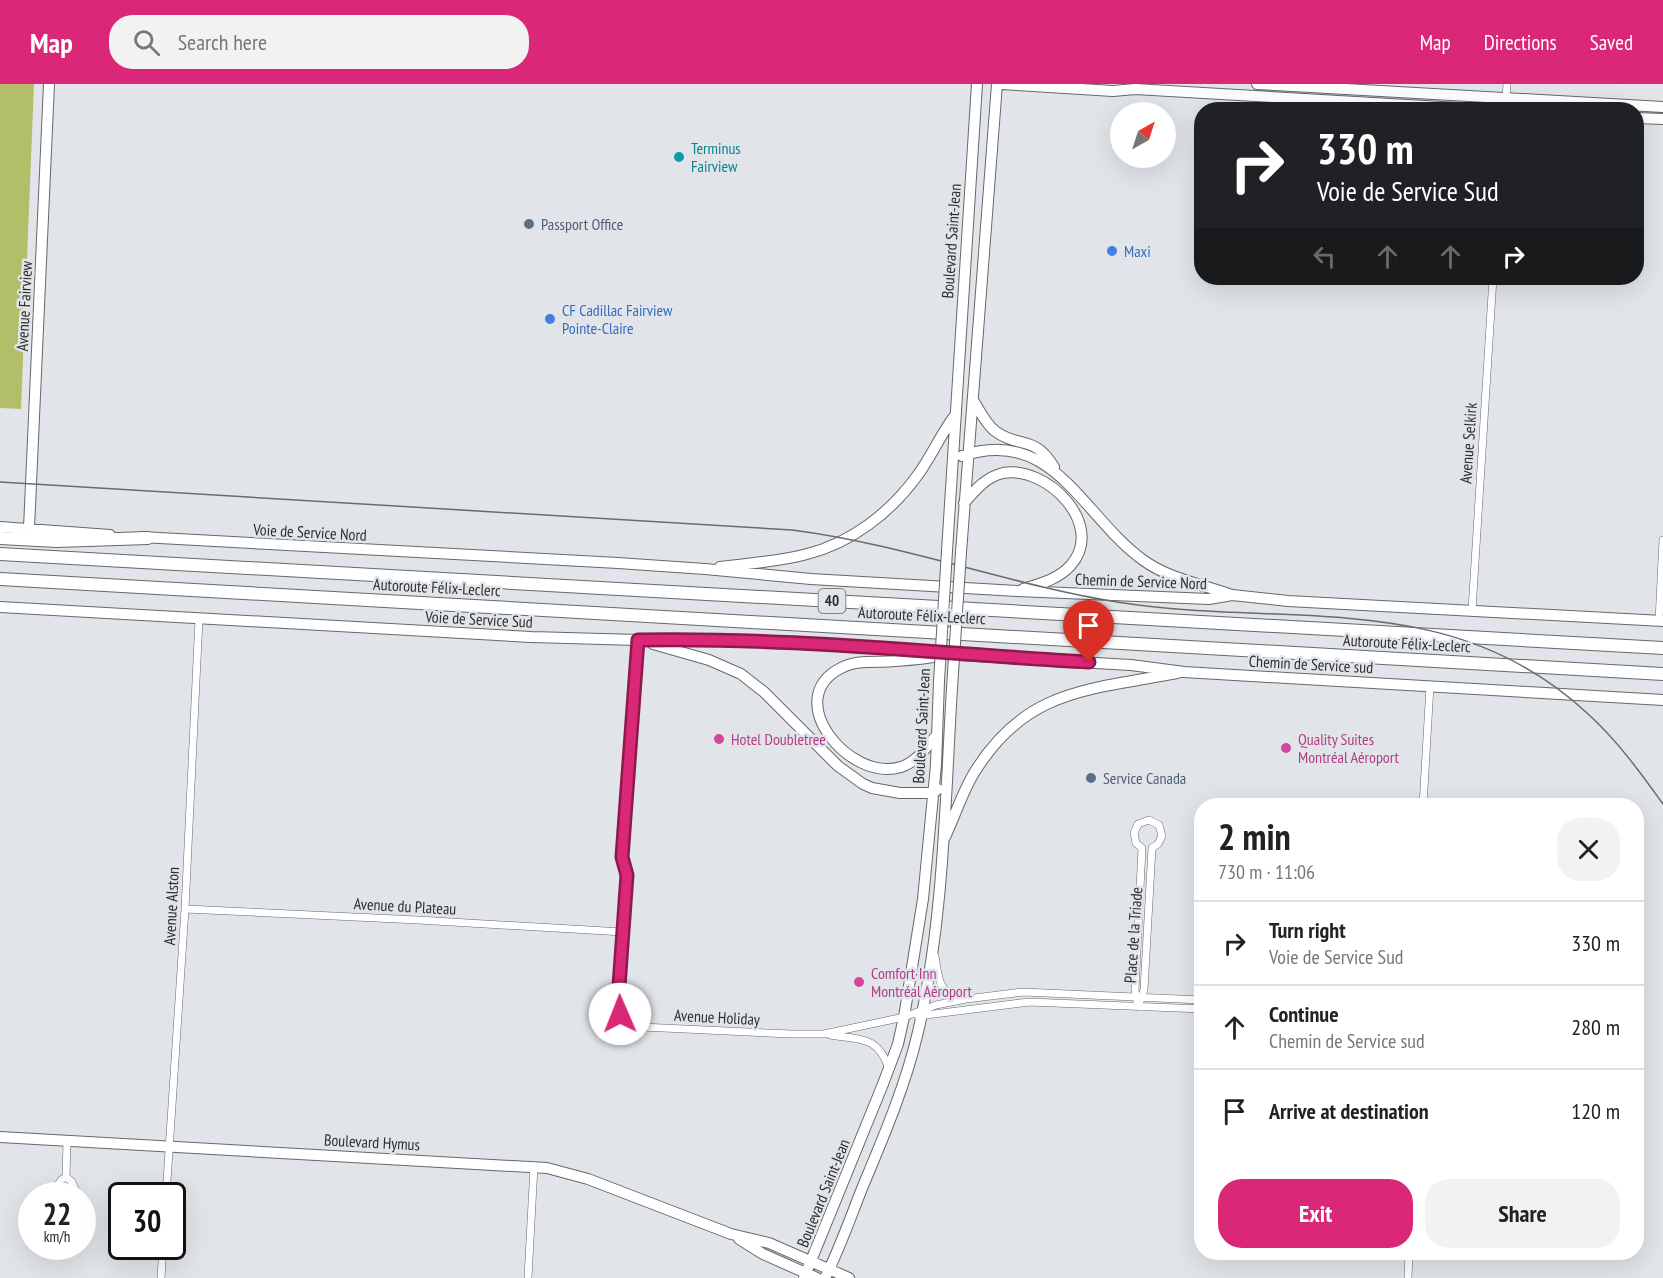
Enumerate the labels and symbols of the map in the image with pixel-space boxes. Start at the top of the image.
north arrow [1110,102,1176,168]
place label: Terminus Fairview [691,138,741,176]
marker: Terminus Fairview [672,150,686,164]
street label: Boulevard Saint-Jean [937,183,965,299]
place label: Passport Office [541,214,623,234]
marker: Passport Office [522,217,536,231]
place label: Maxi [1124,241,1151,261]
marker: Maxi [1105,244,1119,258]
street label: Avenue Fairview [12,260,36,352]
place label: CF Cadillac Fairview Pointe-Claire [562,300,673,338]
marker: CF Cadillac Fairview Pointe-Claire [543,312,557,326]
street label: Avenue Selkirk [1455,401,1481,484]
street label: Voie de Service Nord [252,519,367,545]
street label: Chemin de Service Nord [1075,569,1207,593]
street label: Autoroute Félix-Leclerc [373,574,502,600]
road number: 40 [818,589,846,613]
pin [1063,600,1114,662]
street label: Autoroute Félix-Leclerc [858,602,987,628]
street label: Voie de Service Sud [424,606,533,632]
street label: Autoroute Félix-Leclerc [1343,630,1472,656]
street label: Chemin de Service sud [1248,651,1374,677]
street label: Boulevard Saint-Jean [908,668,934,784]
place label: Hotel Doubletree [731,729,826,749]
place label: Quality Suites Montréal Aéroport [1298,729,1400,767]
marker: Hotel Doubletree [712,732,726,746]
marker: Quality Suites Montréal Aéroport [1279,741,1293,755]
place label: Service Canada [1103,768,1186,788]
marker: Service Canada [1084,771,1098,785]
street label: Avenue Alston [159,866,183,946]
street label: Place de la Triade [1120,886,1146,984]
street label: Avenue du Plateau [353,893,457,919]
place label: Comfort Inn Montréal Aéroport [871,963,973,1001]
marker: Comfort Inn Montréal Aéroport [852,975,866,989]
position arrow [588,982,652,1046]
street label: Avenue Holiday [674,1005,760,1029]
street label: Boulevard Hymus [323,1129,421,1155]
street label: Boulevard Saint-Jean [792,1136,854,1250]
speed limit sign: 30 [108,1182,186,1260]

